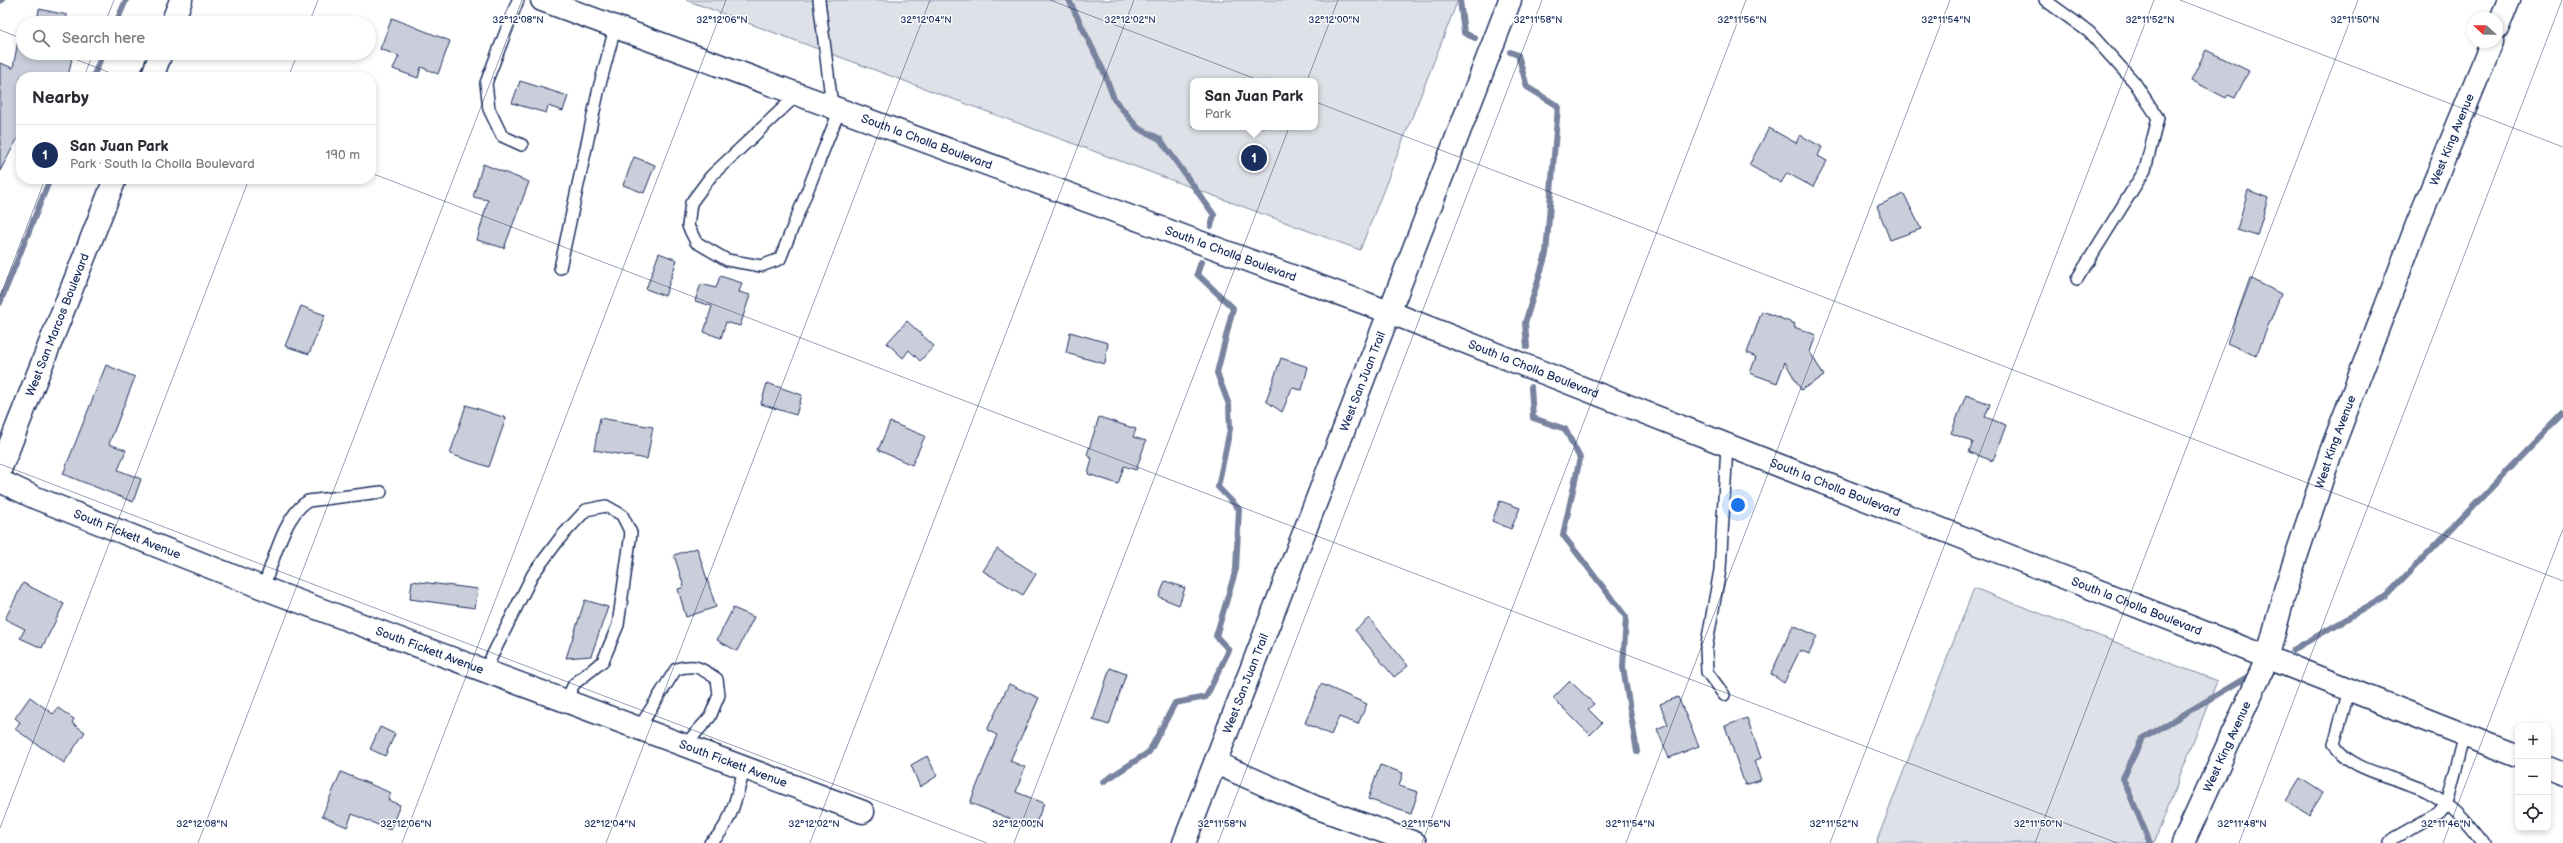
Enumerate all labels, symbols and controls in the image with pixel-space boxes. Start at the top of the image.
north arrow [2467,12,2503,48]
text: 32°12'08"N [492,14,544,26]
text: 32°12'06"N [696,14,748,26]
text: 32°12'04"N [900,14,952,26]
text: 32°12'02"N [1104,14,1156,26]
text: 32°12'00"N [1308,14,1360,26]
text: 32°11'58"N [1513,14,1563,26]
text: 32°11'56"N [1717,14,1767,26]
text: 32°11'54"N [1921,14,1971,26]
text: 32°11'52"N [2125,14,2175,26]
text: 32°11'50"N [2330,14,2380,26]
search box [16,16,376,60]
icon: search [30,27,52,49]
text: Search here [62,29,145,48]
popup [1190,78,1318,130]
text: San Juan Park [1205,87,1303,106]
text: Nearby [32,88,89,108]
street label: West King Avenue [2427,92,2478,188]
text: Park [1205,106,1231,122]
street label: South la Cholla Boulevard [859,111,994,173]
text: San Juan Park [70,137,168,156]
pin: 1 [1241,143,1267,173]
text: 1 [42,147,48,163]
text: 190 m [326,147,360,163]
text: Park · South la Cholla Boulevard [70,156,255,172]
street label: South la Cholla Boulevard [1163,223,1298,285]
street label: West San Marcos Boulevard [23,251,93,399]
street label: West San Juan Trail [1337,329,1389,434]
street label: South la Cholla Boulevard [1466,337,1601,402]
street label: West King Avenue [2312,393,2360,491]
street label: South la Cholla Boulevard [1768,456,1902,520]
your location [1728,495,1748,515]
street label: South Fickett Avenue [71,507,183,563]
street label: South la Cholla Boulevard [2069,574,2204,639]
street label: South Fickett Avenue [373,624,486,678]
street label: West San Juan Trail [1220,632,1272,736]
street label: West King Avenue [2200,699,2255,795]
map controls [2515,723,2551,831]
button: + [2515,723,2551,759]
street label: South Fickett Avenue [677,737,789,791]
button: − [2515,759,2551,795]
button: locate [2515,795,2551,831]
text: 32°12'08"N [176,818,228,830]
text: 32°12'06"N [380,818,432,830]
text: 32°12'04"N [584,818,636,830]
text: 32°12'02"N [788,818,840,830]
text: 32°12'00"N [992,818,1044,830]
text: 32°11'58"N [1197,818,1247,830]
text: 32°11'56"N [1401,818,1451,830]
text: 32°11'54"N [1605,818,1655,830]
text: 32°11'52"N [1809,818,1859,830]
text: 32°11'50"N [2013,818,2063,830]
text: 32°11'48"N [2217,818,2267,830]
text: 32°11'46"N [2421,818,2471,830]

